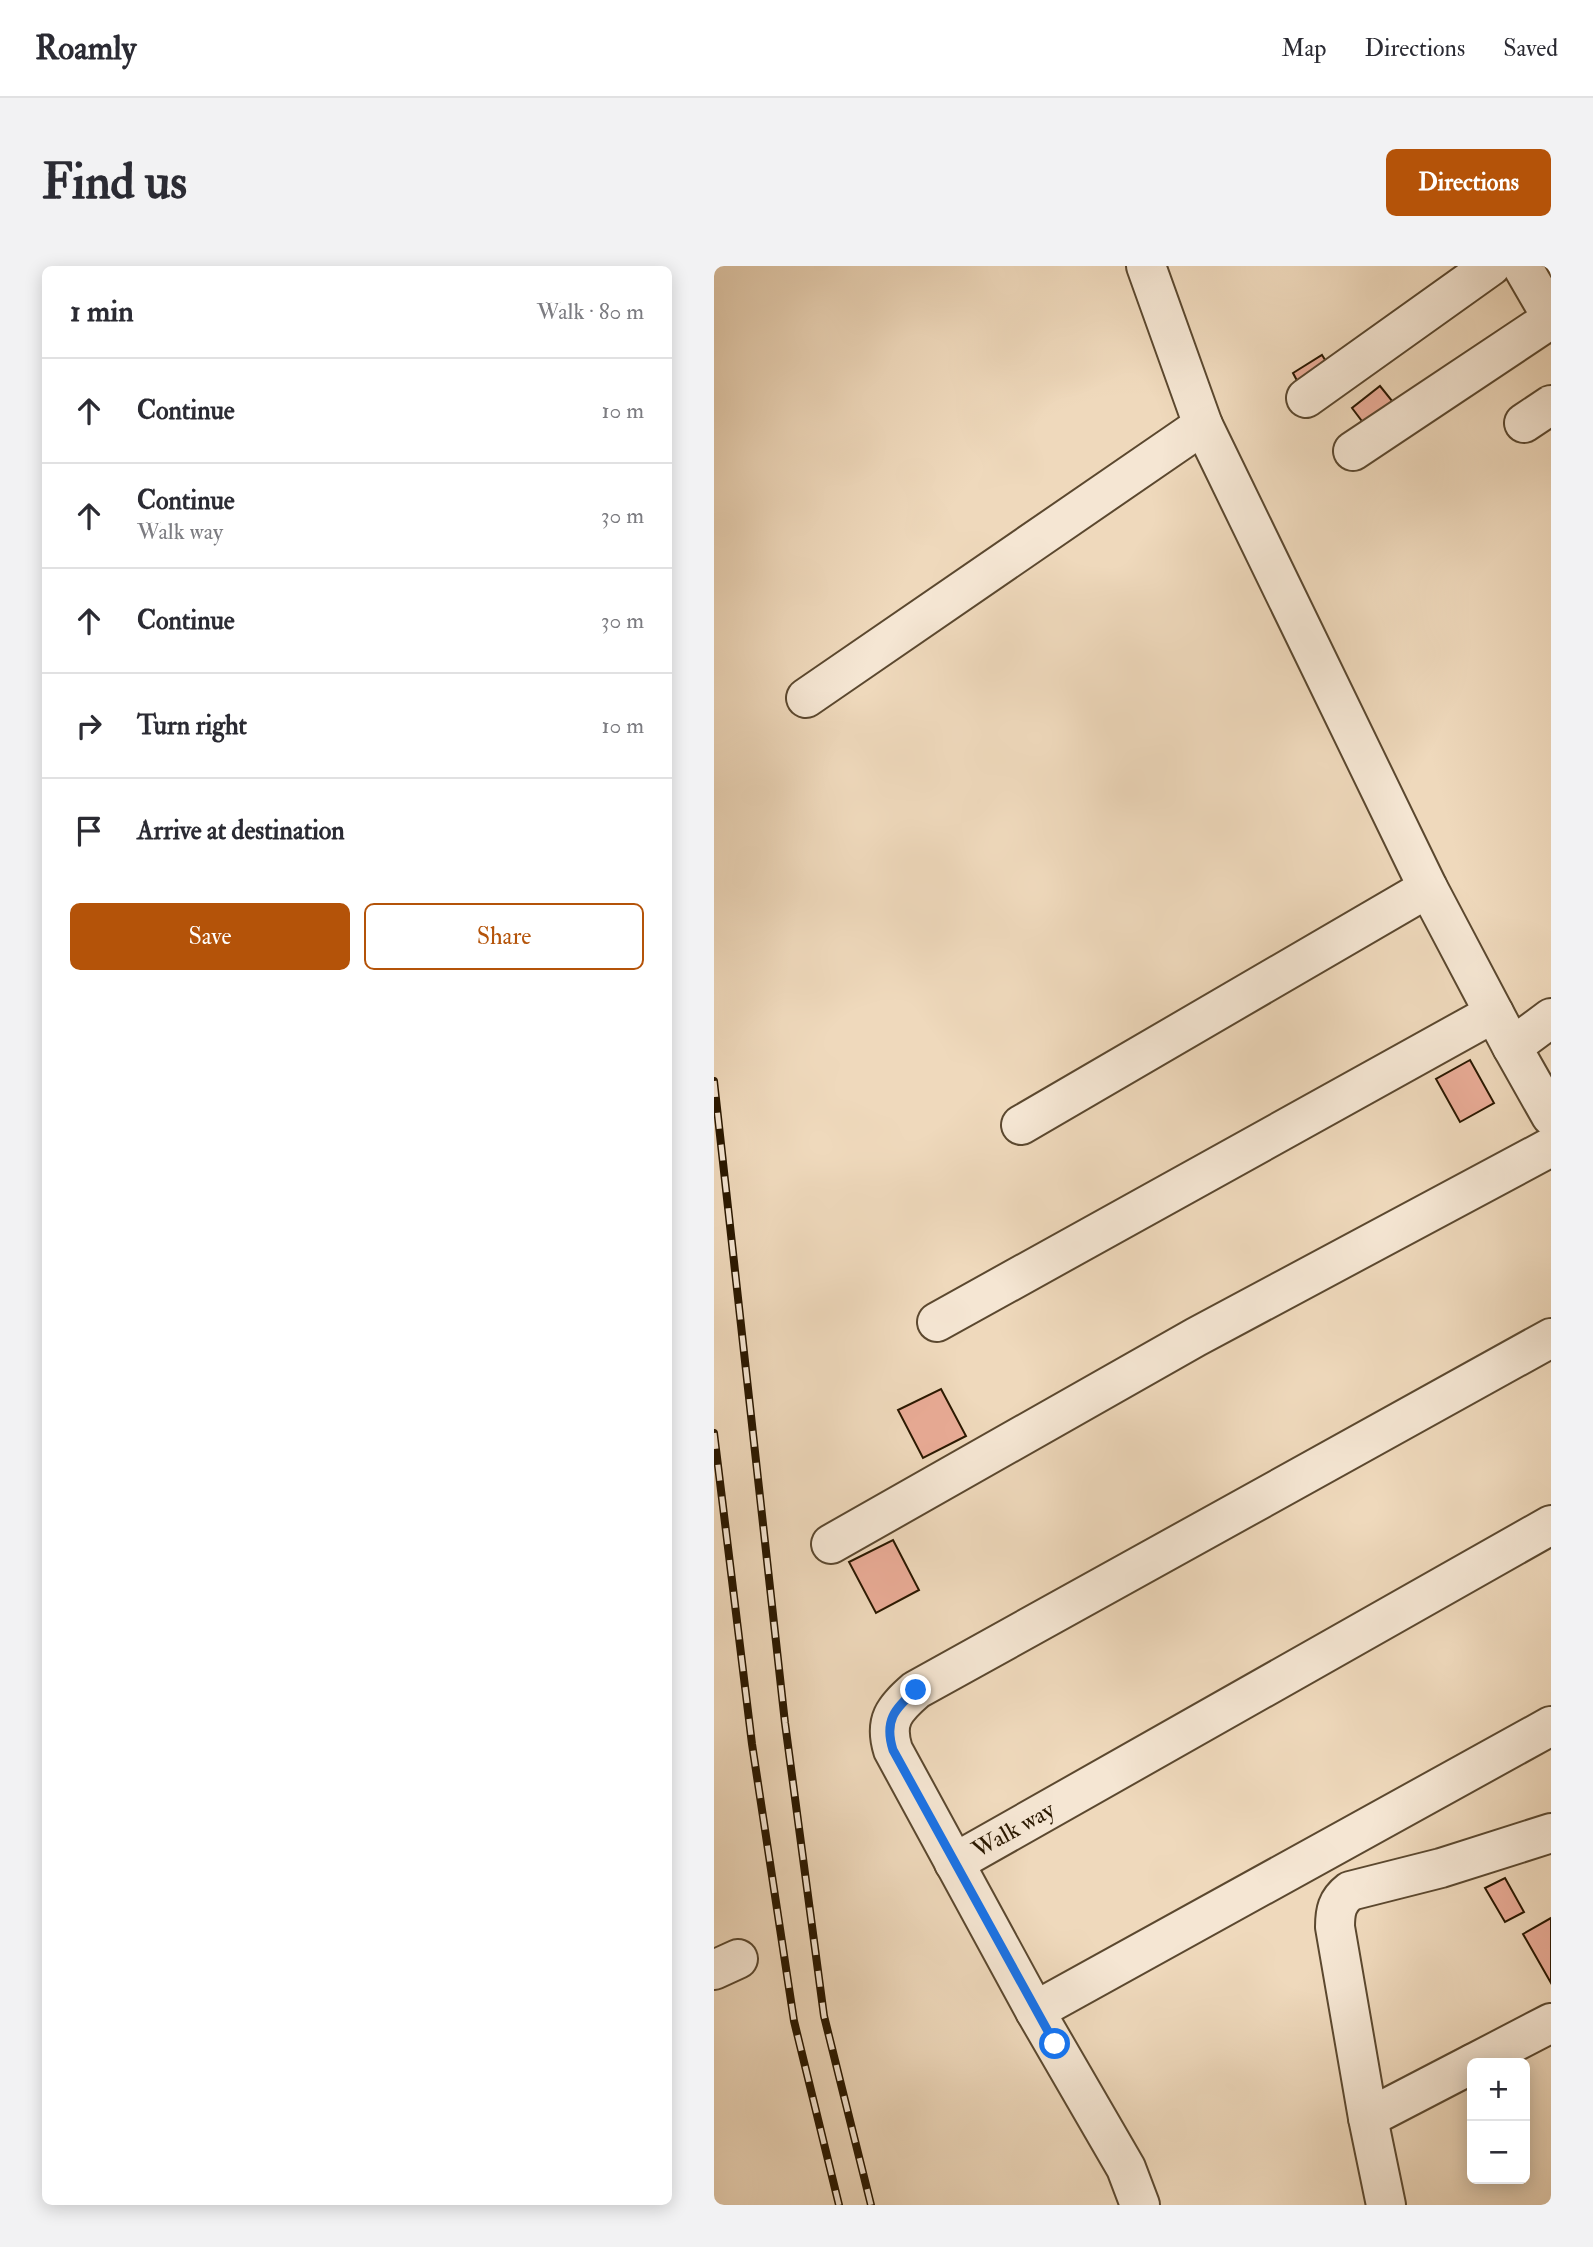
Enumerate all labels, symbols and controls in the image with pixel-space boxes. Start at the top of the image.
text: Roamly [35,28,136,69]
text: Map [1281,33,1326,64]
text: Directions [1364,33,1465,64]
text: Saved [1503,33,1558,64]
button: Directions [1386,149,1551,216]
text: Find us [42,152,187,213]
text: 1 min [70,293,134,330]
text: Walk · 80 m [537,297,644,326]
icon: ahead [70,392,108,430]
text: Continue [137,395,235,427]
text: 10 m [601,396,644,425]
text: Continue [137,485,235,517]
icon: ahead [70,497,108,535]
text: 30 m [601,501,644,530]
text: Walk way [137,517,223,546]
icon: ahead [70,602,108,640]
text: Continue [137,605,235,637]
text: 30 m [601,606,644,635]
icon: right [70,707,108,745]
text: Turn right [137,710,247,742]
text: 10 m [601,711,644,740]
icon: arrive [70,812,108,850]
text: Arrive at destination [137,815,345,847]
button: Save [70,903,350,970]
button: Share [364,903,644,970]
route end [900,1674,931,1705]
street label: Walk way [966,1794,1060,1866]
route start [1039,2028,1070,2059]
map controls [1467,2058,1530,2184]
button: + [1467,2058,1530,2121]
button: − [1467,2121,1530,2184]

